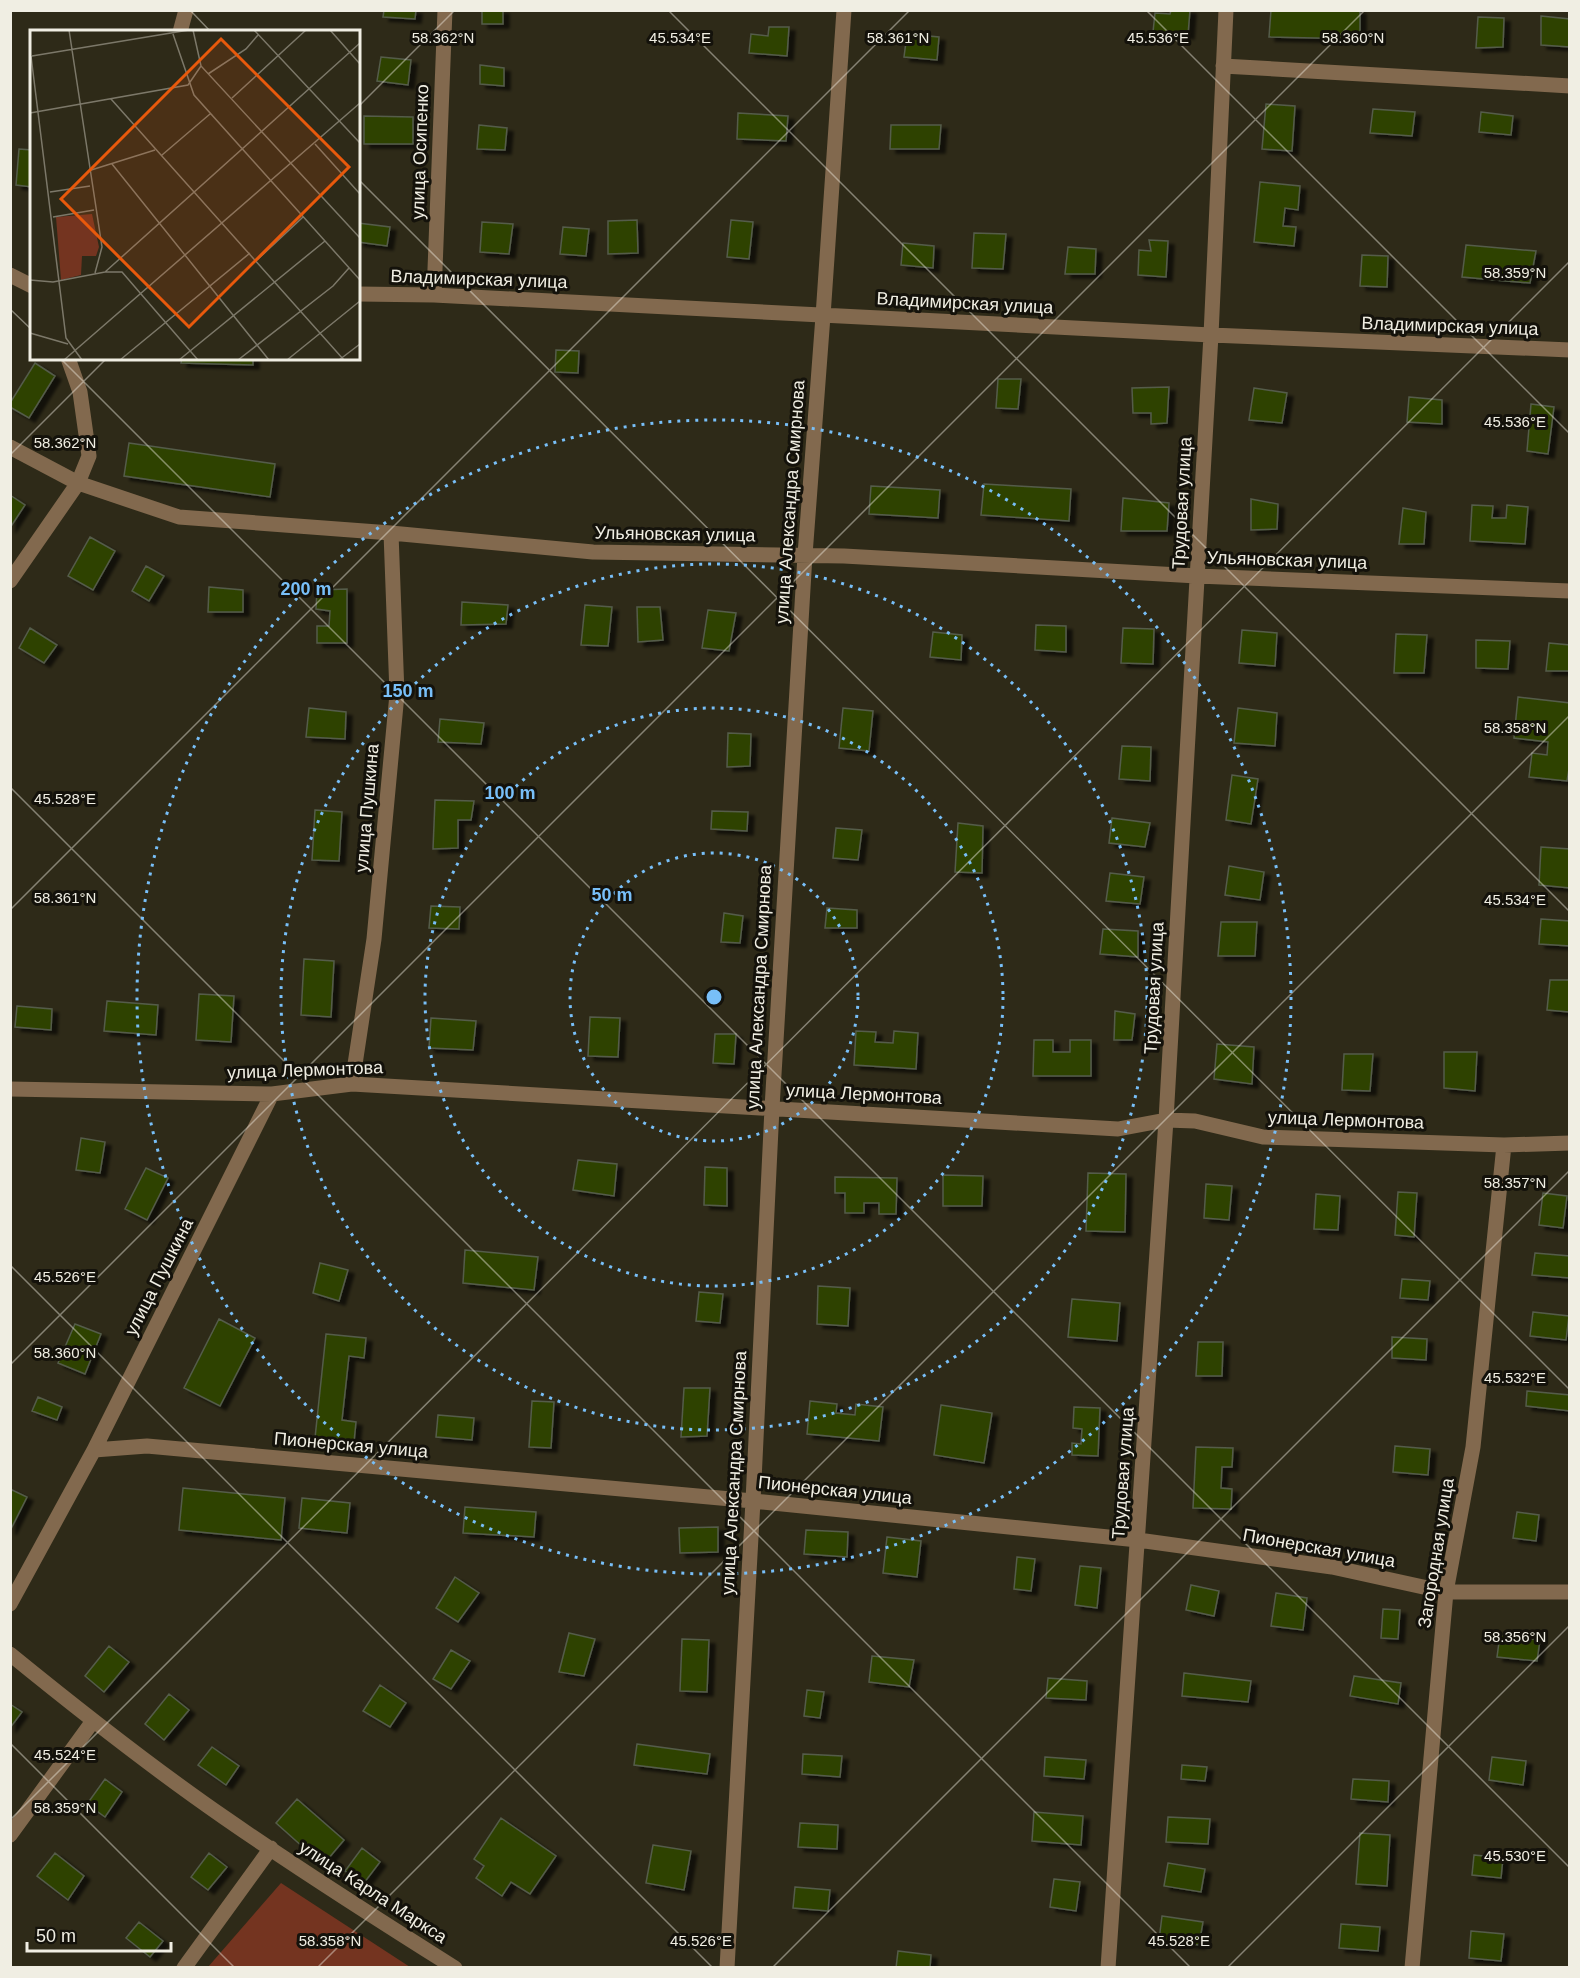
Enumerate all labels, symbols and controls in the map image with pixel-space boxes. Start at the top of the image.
text: 58.362°N [412,29,474,46]
text: 45.534°E [649,29,711,46]
text: 58.361°N [867,29,929,46]
text: 45.536°E [1127,29,1189,46]
text: 58.360°N [1322,29,1384,46]
inset map [30,30,360,360]
street label: улица Осипенко [408,84,432,220]
text: 58.359°N [1484,264,1546,281]
street label: Владимирская улица [390,266,569,292]
street label: Владимирская улица [876,288,1055,318]
street label: Владимирская улица [1361,313,1540,339]
street label: улица Александра Смирнова [772,378,809,625]
text: 45.536°E [1484,413,1546,430]
text: 58.362°N [34,434,96,451]
street label: Трудовая улица [1169,435,1196,570]
street label: Ульяновская улица [594,523,756,545]
street label: Ульяновская улица [1206,547,1369,573]
text: 200 m [280,579,332,599]
text: 150 m [382,681,434,701]
text: 58.358°N [1484,719,1546,736]
street label: улица Пушкина [351,742,383,873]
text: 100 m [484,783,536,803]
text: 45.528°E [34,790,96,807]
street label: улица Александра Смирнова [743,864,775,1110]
text: 50 m [591,885,633,905]
text: 58.361°N [34,889,96,906]
text: 45.534°E [1484,891,1546,908]
street label: Трудовая улица [1141,920,1168,1055]
centre of rings [704,987,724,1007]
street label: улица Лермонтова [227,1057,384,1083]
street label: улица Лермонтова [786,1080,943,1108]
street label: улица Лермонтова [1268,1107,1425,1133]
text: 58.357°N [1484,1174,1546,1191]
street label: улица Пушкина [121,1214,198,1339]
text: 45.526°E [34,1268,96,1285]
text: 58.360°N [34,1344,96,1361]
street label: улица Александра Смирнова [718,1350,750,1596]
text: 45.532°E [1484,1369,1546,1386]
street label: Трудовая улица [1108,1405,1138,1540]
street label: Пионерская улица [273,1428,430,1462]
street label: Пионерская улица [757,1472,914,1508]
street label: Загородная улица [1414,1476,1458,1629]
street label: Пионерская улица [1241,1525,1398,1571]
text: 58.356°N [1484,1628,1546,1645]
text: 45.524°E [34,1746,96,1763]
text: 58.359°N [34,1799,96,1816]
street label: улица Карла Маркса [295,1837,451,1948]
text: 45.530°E [1484,1847,1546,1864]
scale bar [27,1915,171,1953]
text: 50 m [36,1926,76,1946]
text: 58.358°N [299,1932,361,1949]
text: 45.526°E [670,1932,732,1949]
text: 45.528°E [1148,1932,1210,1949]

